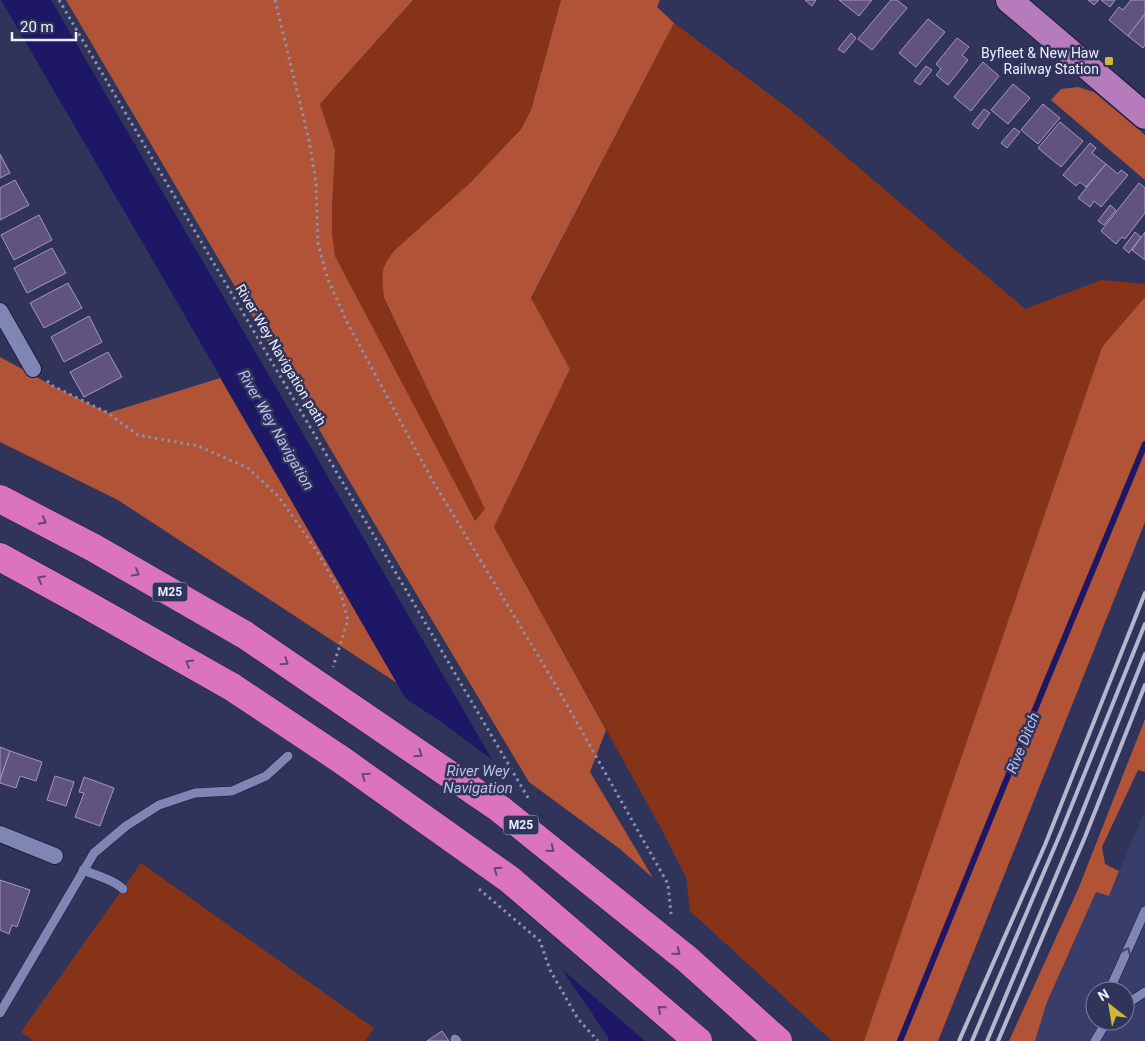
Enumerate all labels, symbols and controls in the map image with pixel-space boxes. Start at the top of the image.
scale bar [12,10,76,42]
text: 20 m [20,18,54,36]
place label: Byfleet & New Haw Railway Station [981,45,1099,77]
marker: Byfleet & New Haw Railway Station [1103,55,1115,67]
street label: River Wey Navigation path [232,281,330,429]
water label: River Wey Navigation [234,367,318,493]
one-way arrow [38,515,47,525]
one-way arrow [131,566,140,576]
one-way arrow [38,576,47,586]
road number: M25 [152,582,188,602]
one-way arrow [279,656,289,665]
one-way arrow [186,659,195,669]
water label: Rive Ditch [1003,710,1043,776]
one-way arrow [414,748,423,757]
water label: River Wey Navigation [443,762,513,797]
one-way arrow [361,773,370,782]
road number: M25 [504,816,538,834]
one-way arrow [545,844,554,853]
one-way arrow [493,867,503,876]
one-way arrow [671,946,680,954]
one-way arrow [1121,947,1132,956]
north arrow [1085,981,1135,1031]
text: N [1095,985,1112,1004]
one-way arrow [657,1006,666,1015]

